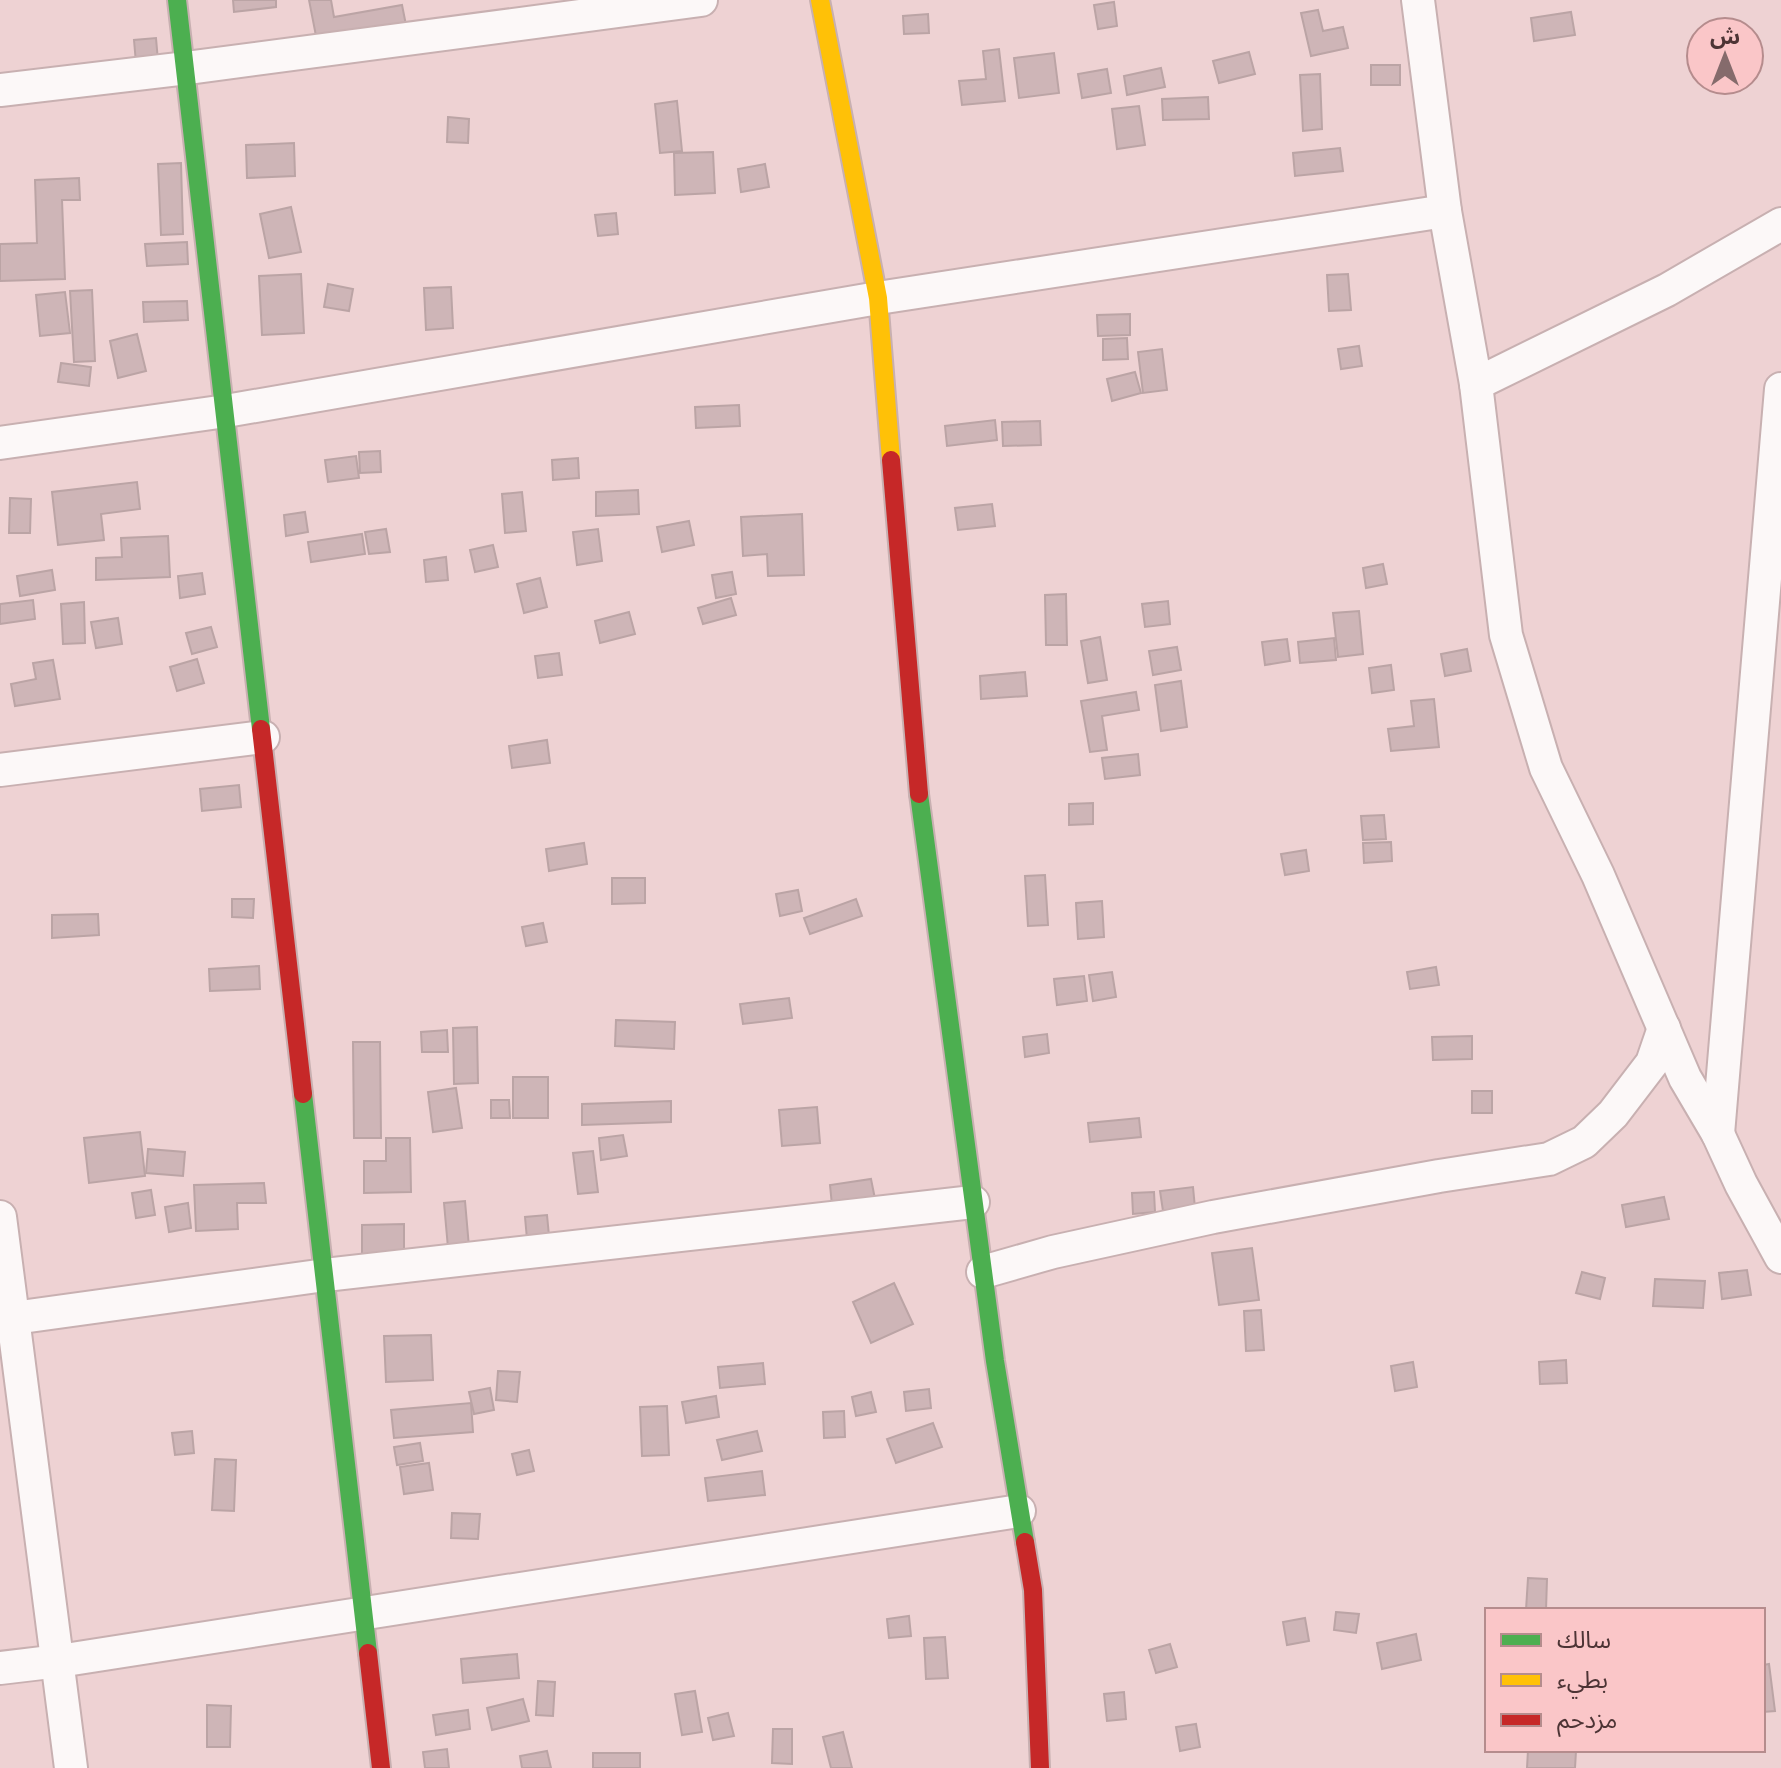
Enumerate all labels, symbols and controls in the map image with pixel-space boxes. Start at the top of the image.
north arrow [1685,16,1765,96]
text: ش [1710,25,1740,52]
legend [1485,1608,1765,1752]
text: سالك [1557,1627,1611,1657]
text: بطيء [1557,1667,1608,1699]
text: مزدحم [1557,1707,1617,1737]

